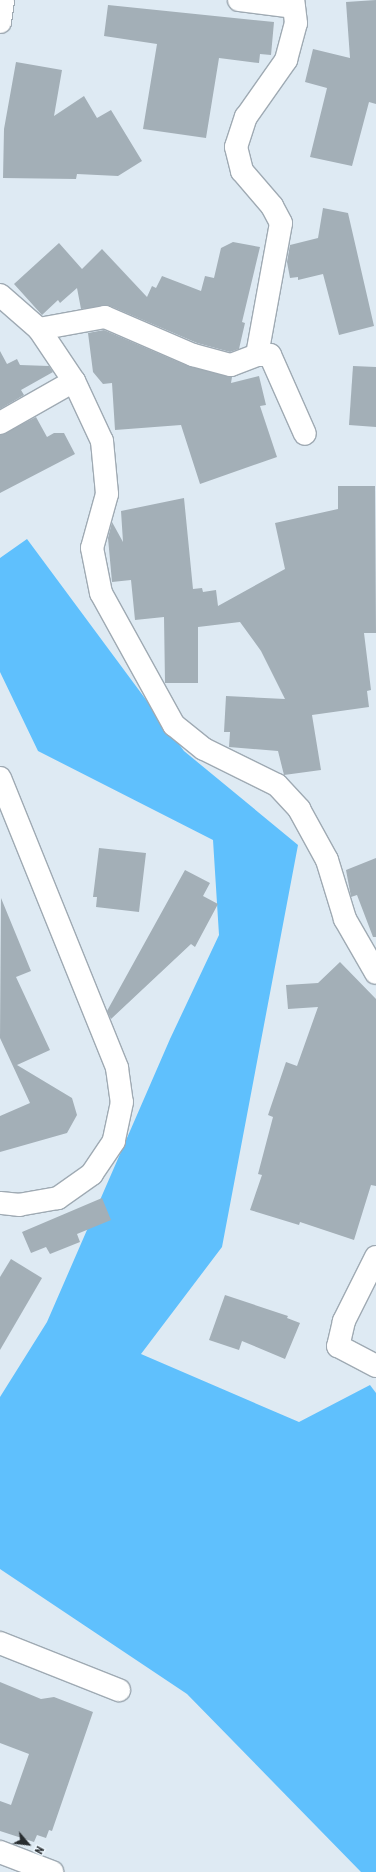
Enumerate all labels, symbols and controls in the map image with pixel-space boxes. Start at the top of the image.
north arrow [8,1824,48,1864]
text: N [32,1844,46,1856]

